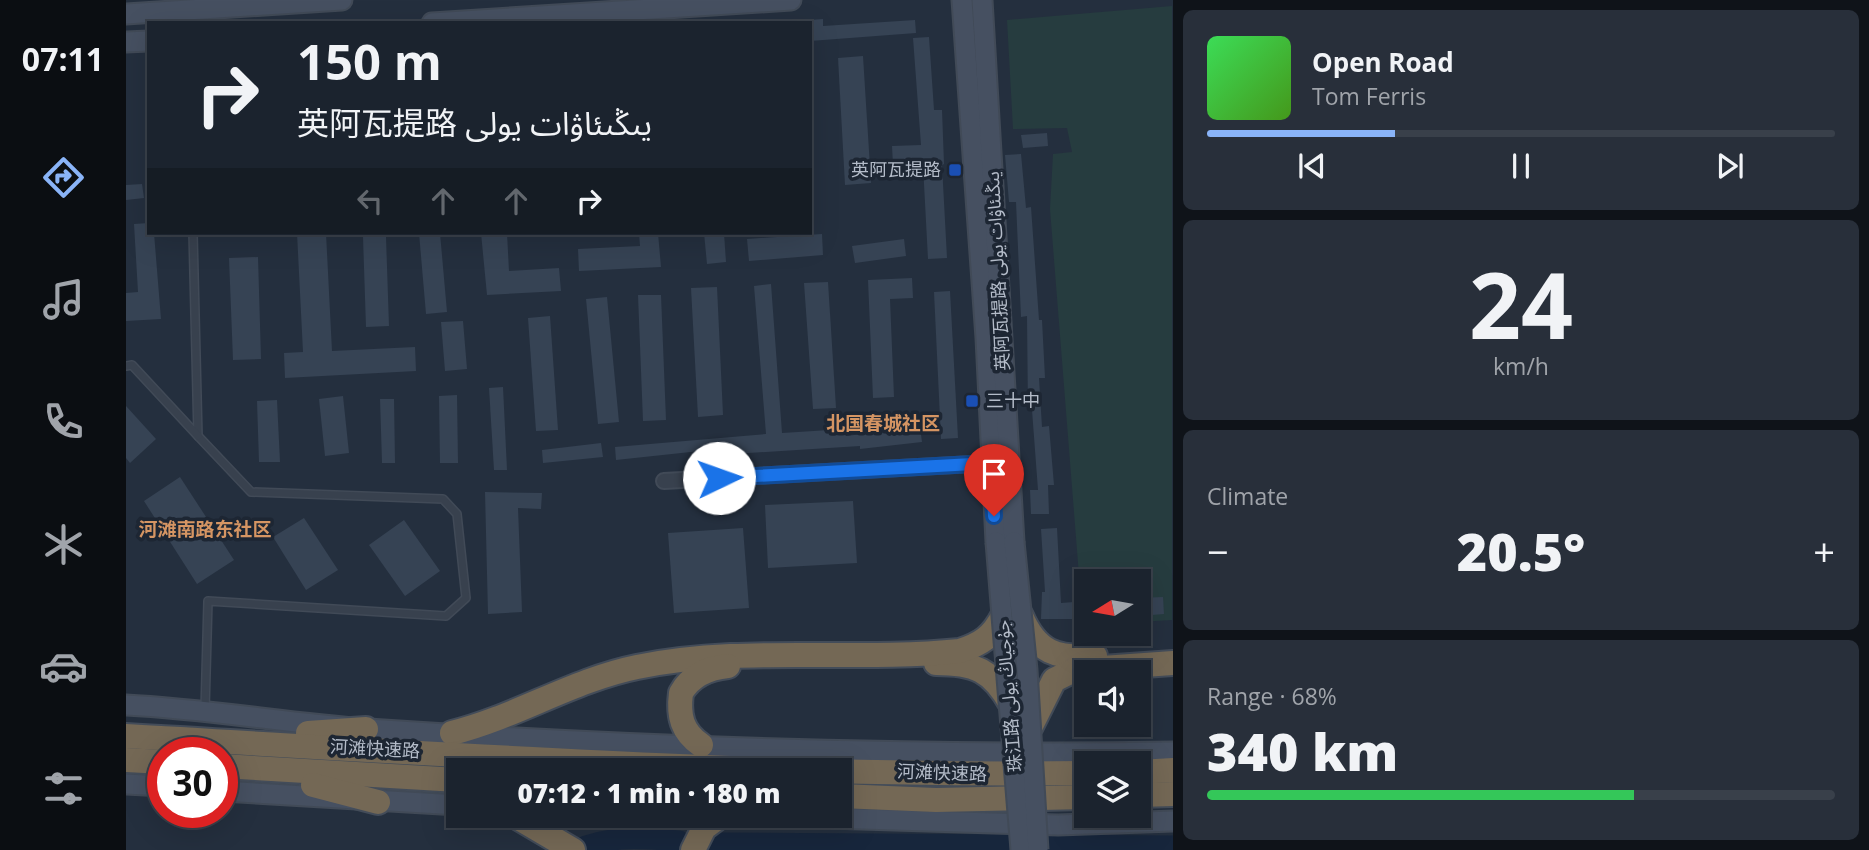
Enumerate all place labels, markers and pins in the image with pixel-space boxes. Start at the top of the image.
place label: 英阿瓦提路 [851,157,941,181]
marker: 英阿瓦提路 [947,162,963,178]
place label: 三十中 [986,388,1040,412]
marker: 三十中 [964,393,980,409]
pin [964,444,1024,516]

